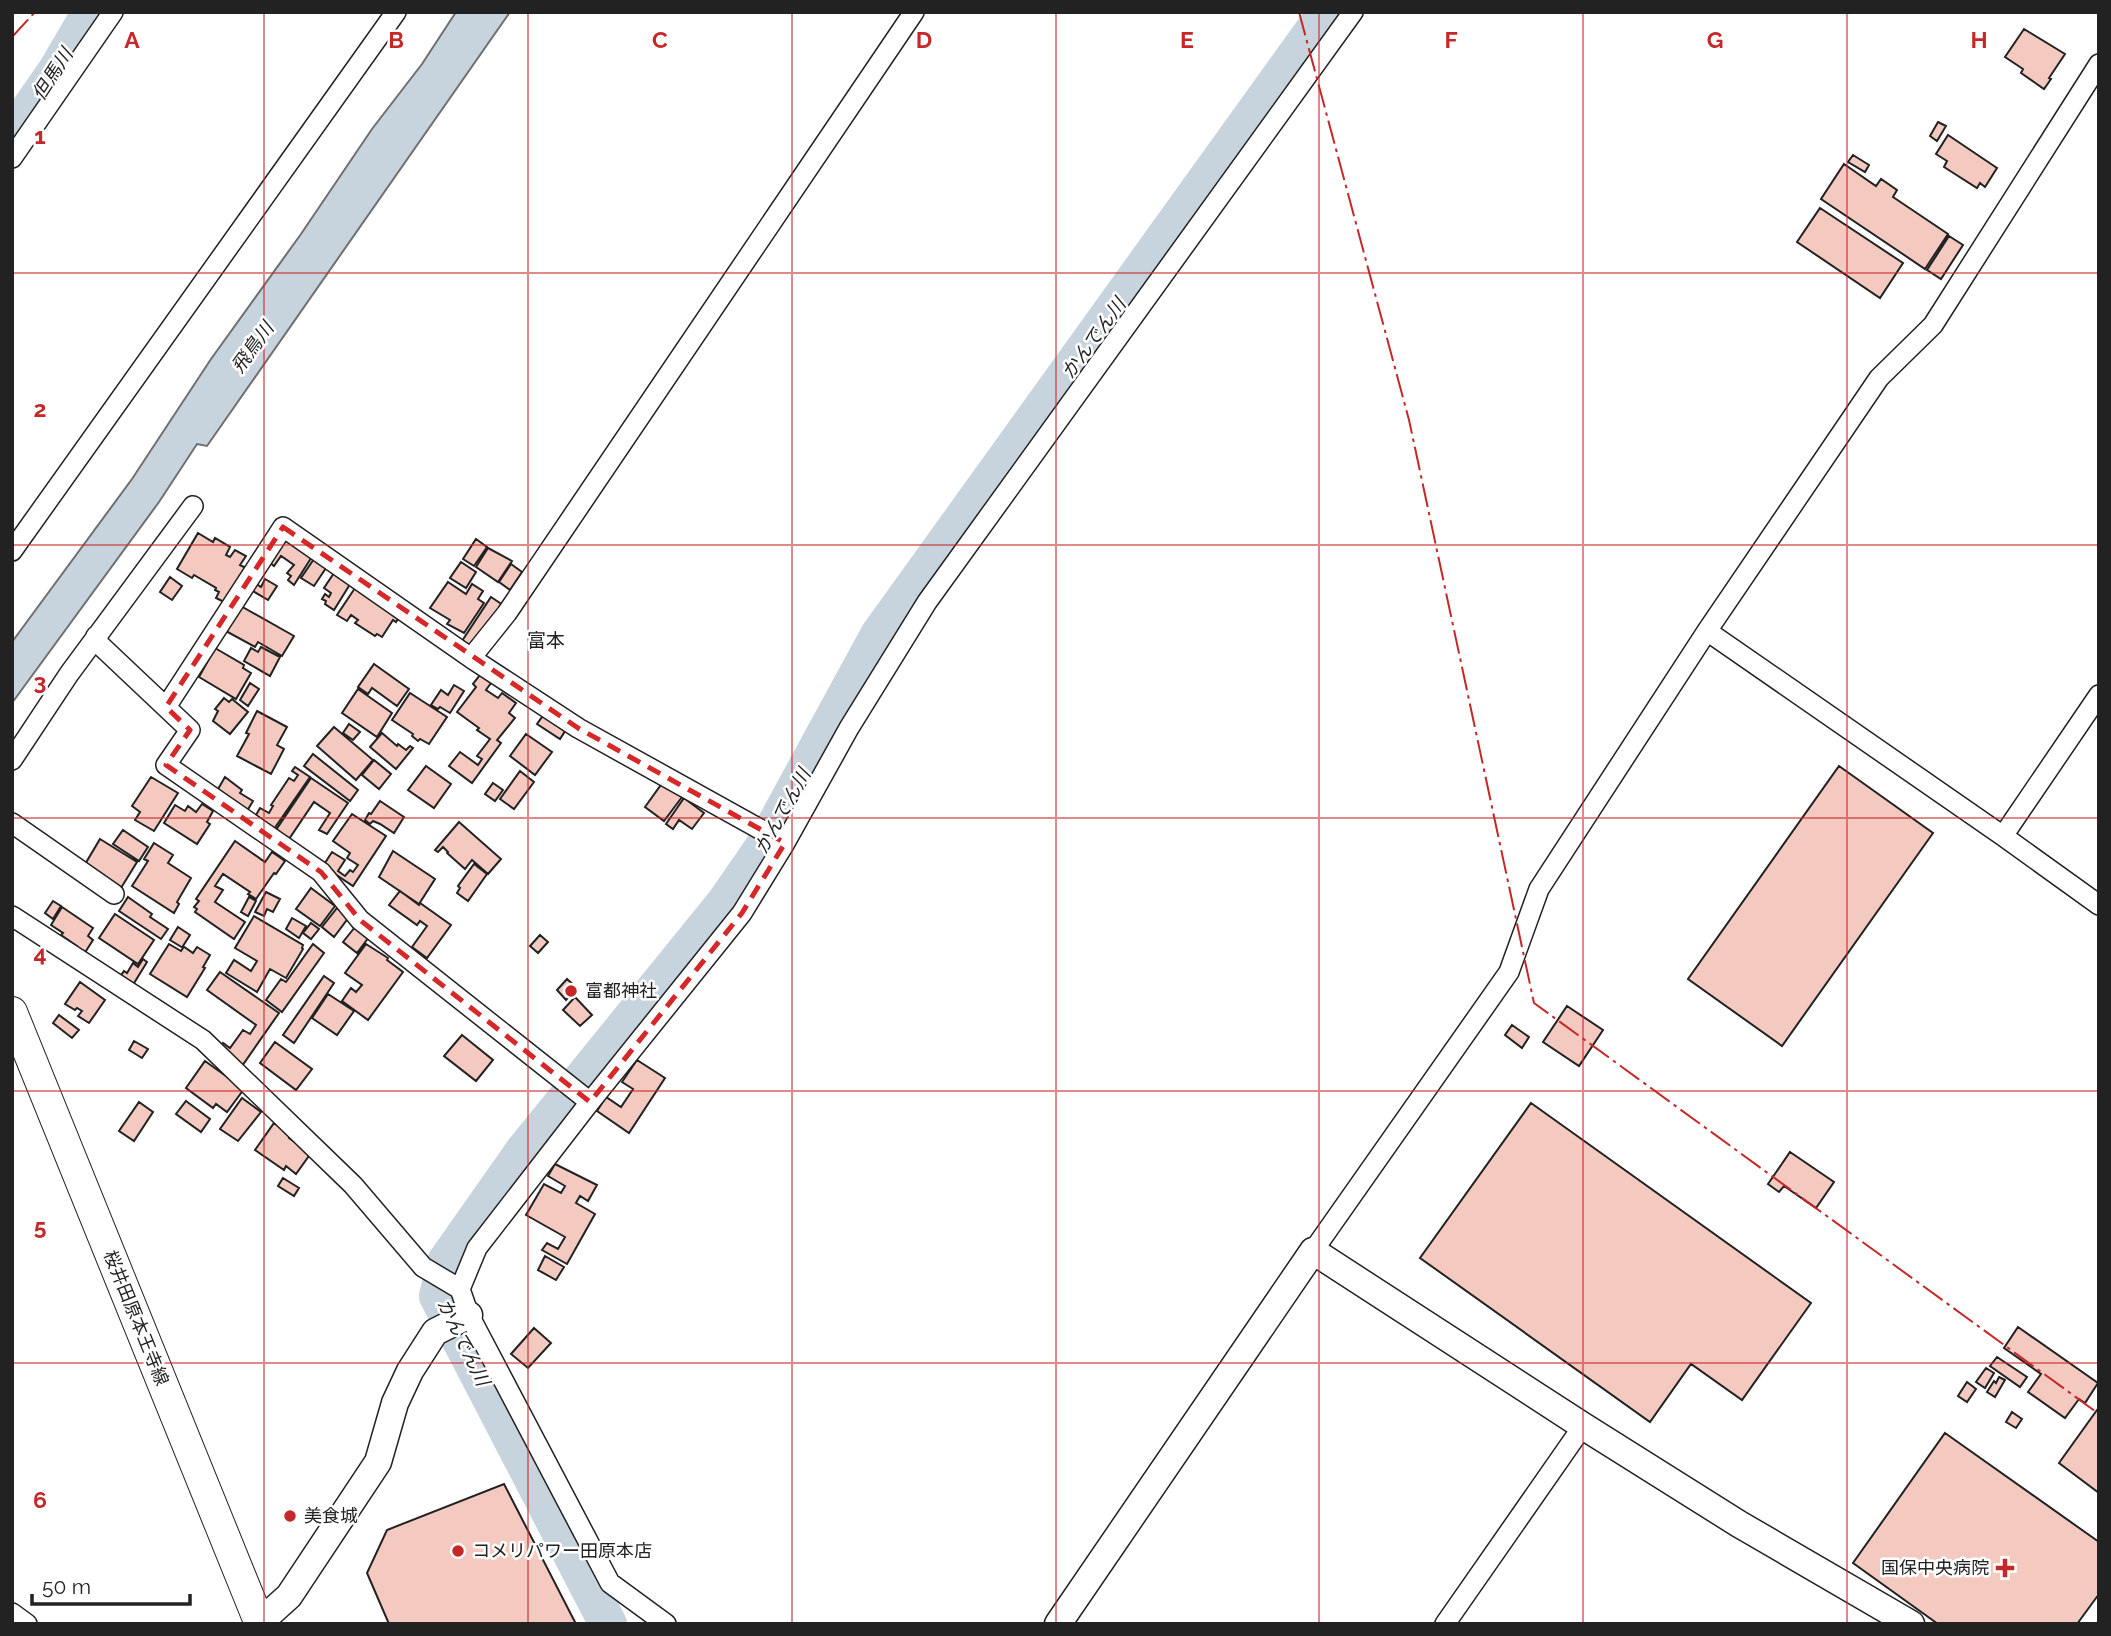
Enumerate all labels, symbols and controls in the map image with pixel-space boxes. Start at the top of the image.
text: A [124,26,140,53]
text: B [388,26,404,53]
text: C [652,26,668,53]
text: D [916,26,932,53]
text: E [1180,26,1194,53]
text: F [1444,26,1458,53]
text: G [1707,26,1723,53]
text: H [1970,26,1988,53]
water label: 但馬川 [27,42,78,104]
text: 1 [34,122,46,149]
water label: かんでん川 [1056,292,1131,383]
water label: 飛鳥川 [226,316,279,377]
text: 2 [34,395,46,422]
district label: 富本 [527,629,565,651]
text: 3 [34,668,46,695]
water label: かんでん川 [750,763,815,857]
text: 4 [33,940,47,967]
place label: 富都神社 [585,980,657,1001]
marker: 富都神社 [563,983,579,999]
text: 5 [34,1213,47,1240]
street label: 桜井田原本王寺線 [100,1247,173,1389]
water label: かんでん川 [433,1295,495,1391]
text: 6 [33,1486,47,1513]
place label: 美食城 [304,1505,358,1526]
marker: 美食城 [282,1508,298,1524]
place label: コメリパワー田原本店 [472,1540,652,1561]
marker: コメリパワー田原本店 [450,1543,466,1559]
place label: 国保中央病院 [1881,1557,1989,1578]
marker: 国保中央病院 [1995,1558,2015,1578]
scale bar [32,1562,189,1606]
text: 50 m [42,1574,91,1599]

